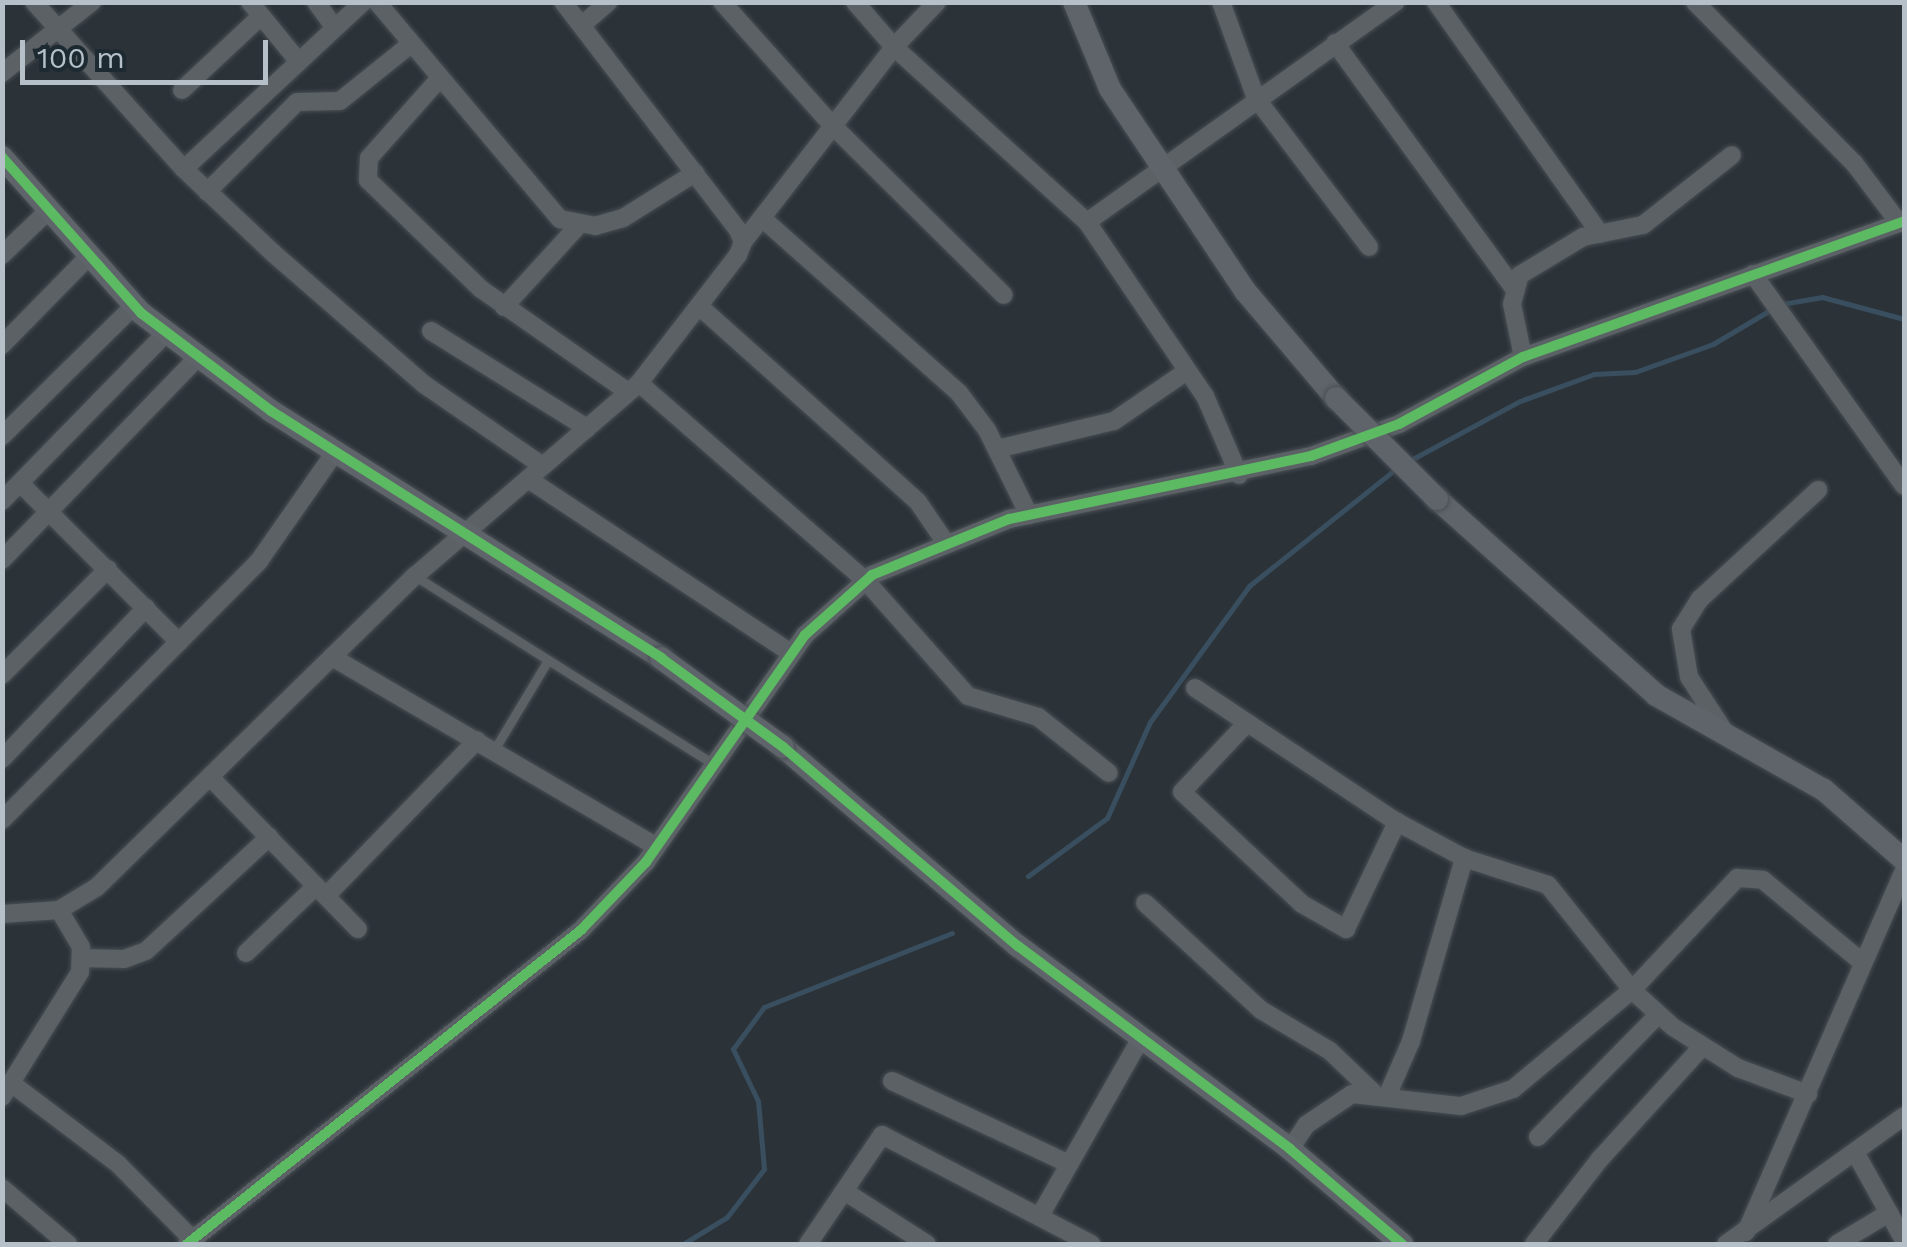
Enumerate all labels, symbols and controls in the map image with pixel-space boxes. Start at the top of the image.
scale bar [25,20,272,82]
text: 100 m [37,40,125,75]

